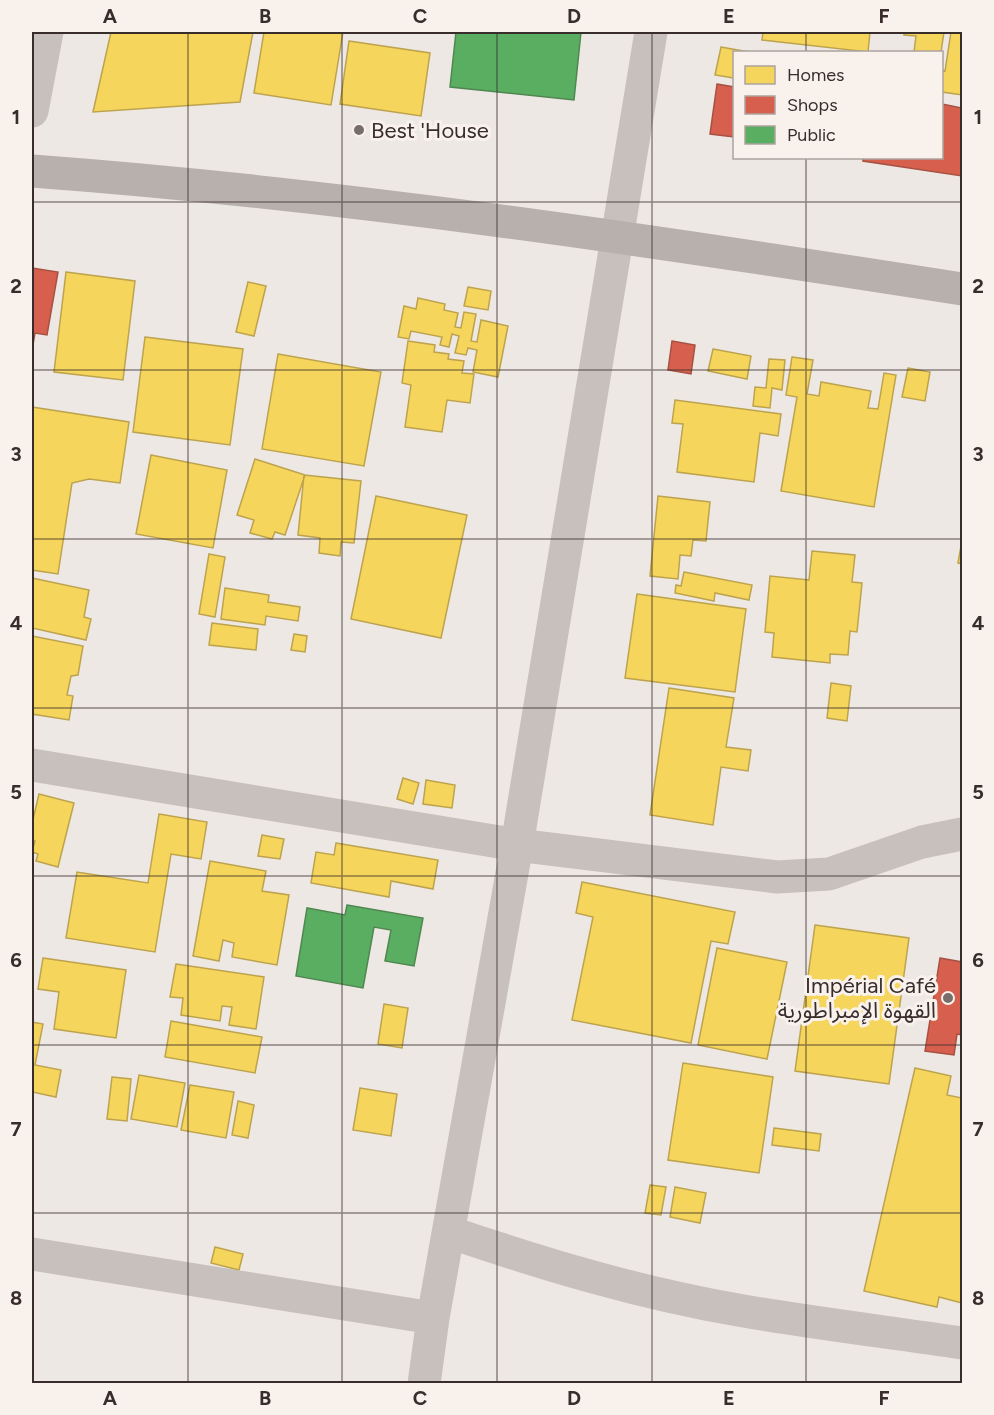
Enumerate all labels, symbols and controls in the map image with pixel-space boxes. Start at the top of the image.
text: A [103,4,118,28]
text: B [259,4,271,28]
text: C [413,4,427,28]
text: D [567,4,581,28]
text: E [723,4,735,28]
text: F [878,4,890,28]
legend [733,51,943,159]
text: Homes [787,64,845,86]
text: Shops [787,94,838,116]
text: 1 [12,105,20,129]
text: 1 [974,105,982,129]
place label: Best 'House [371,117,489,144]
marker: Best 'House [352,123,366,137]
text: Public [787,124,836,146]
text: 2 [10,274,22,298]
text: 2 [972,274,984,298]
text: 3 [10,442,22,466]
text: 3 [972,442,984,466]
text: 4 [10,611,23,635]
text: 4 [972,611,985,635]
text: 5 [10,780,22,804]
text: 5 [972,780,984,804]
text: 6 [10,948,22,972]
text: 6 [972,948,984,972]
place label: Impérial Café القهوة الإمبراطورية [778,972,936,1025]
marker: Impérial Café القهوة الإمبراطورية [941,991,955,1005]
text: 7 [10,1117,22,1141]
text: 7 [972,1117,984,1141]
text: 8 [10,1286,22,1310]
text: 8 [972,1286,984,1310]
text: A [103,1386,118,1410]
text: B [259,1386,271,1410]
text: C [413,1386,427,1410]
text: D [567,1386,581,1410]
text: E [723,1386,735,1410]
text: F [878,1386,890,1410]

